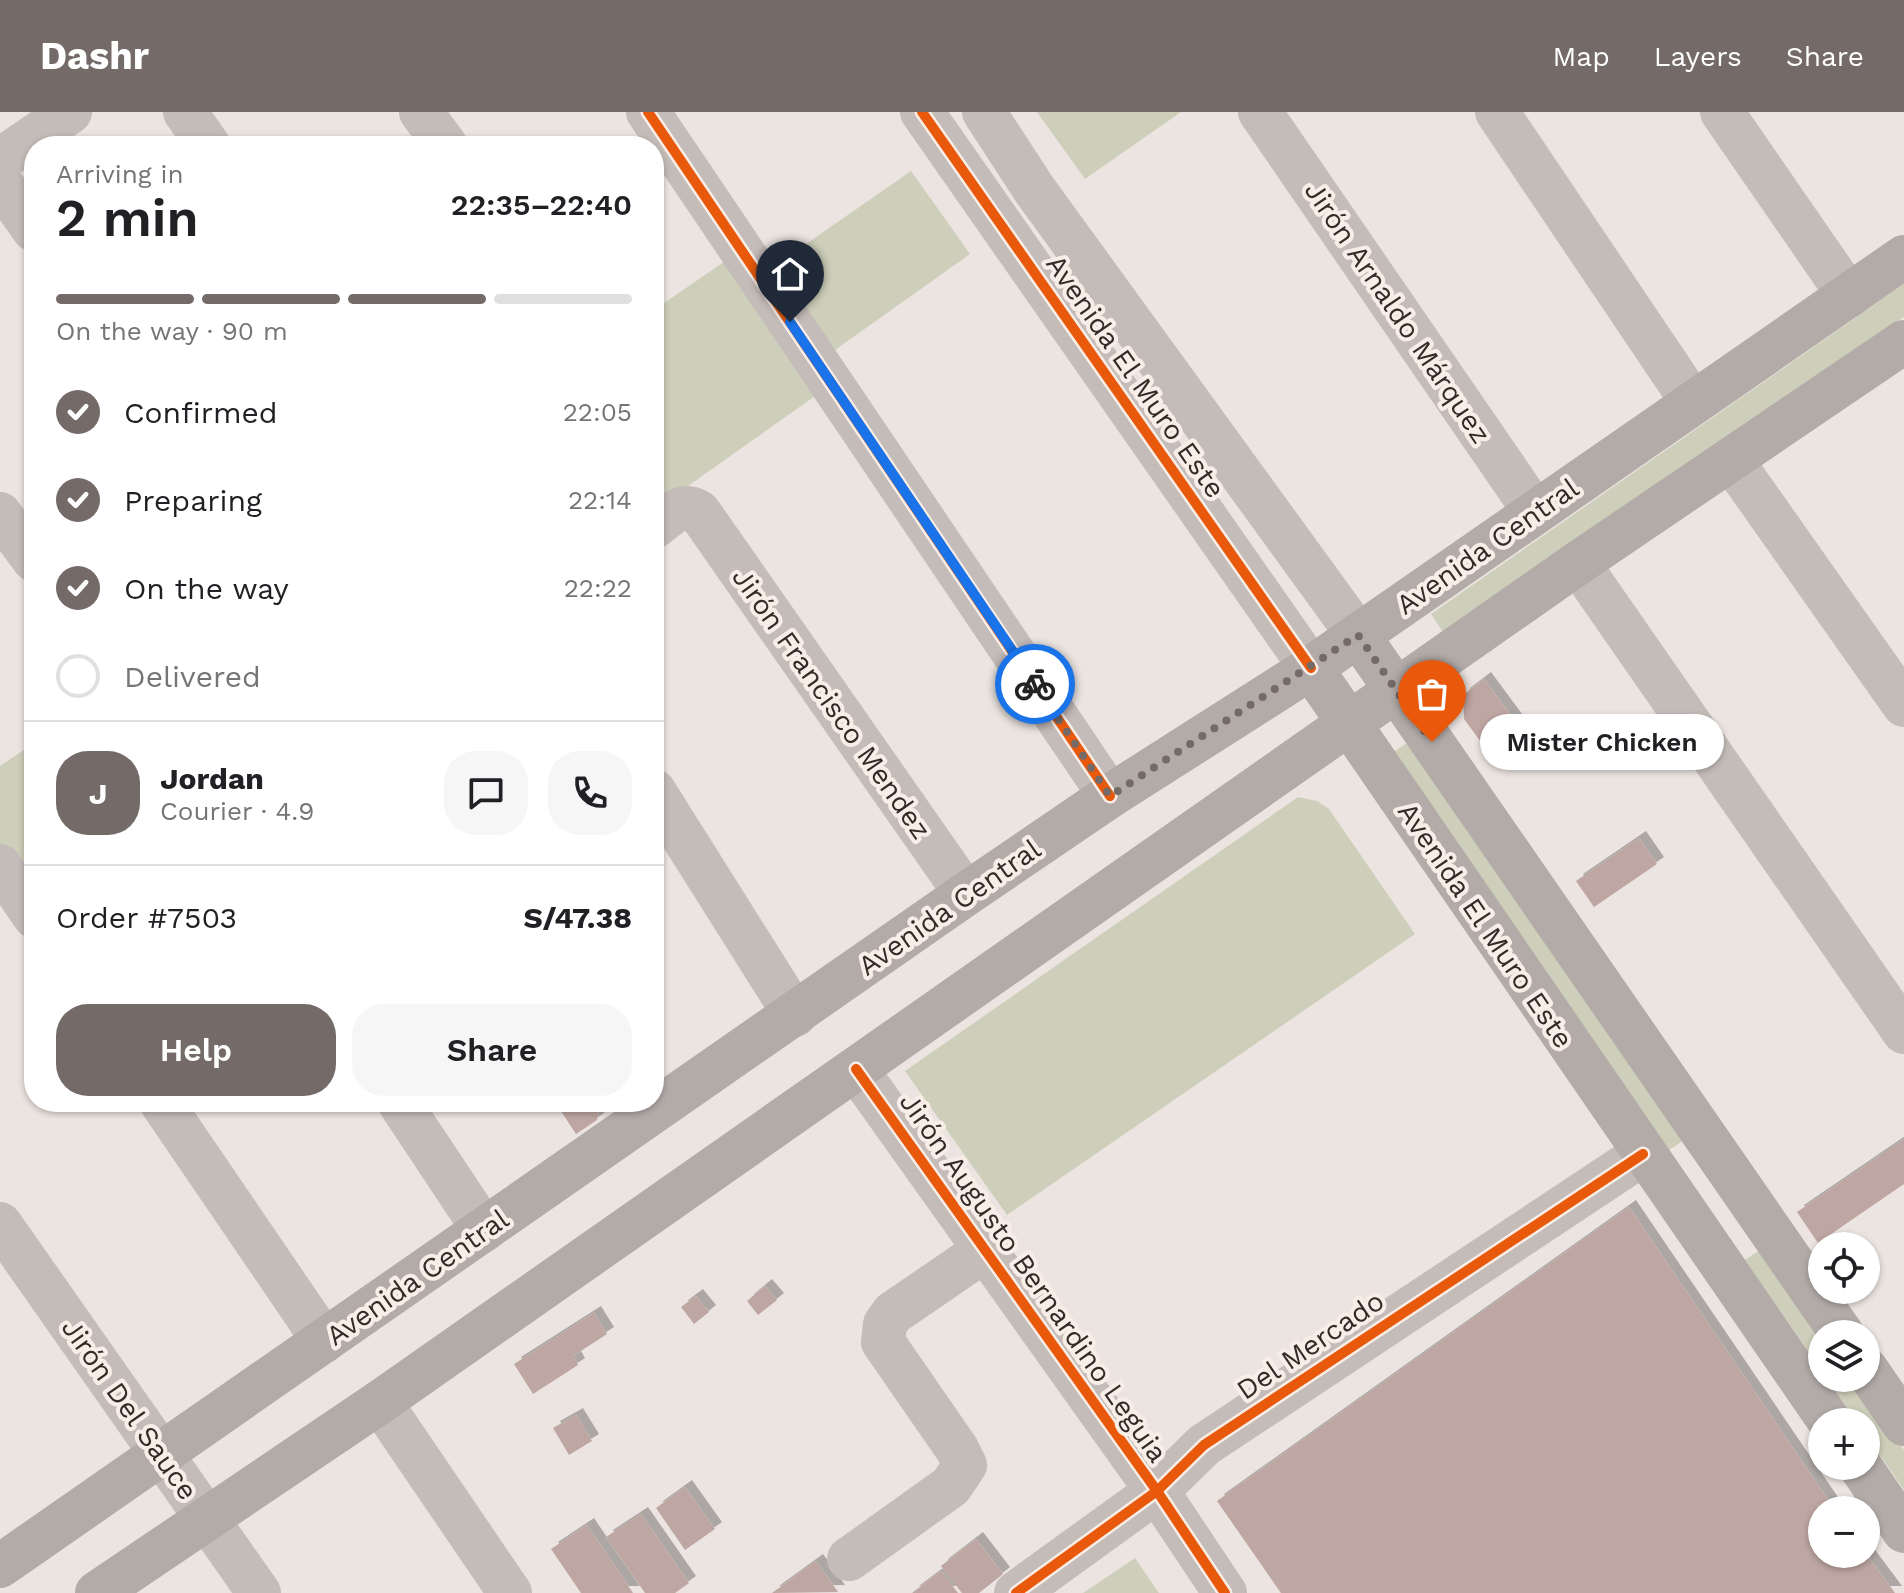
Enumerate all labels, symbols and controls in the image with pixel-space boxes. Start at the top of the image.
text: Dashr [40,34,149,78]
text: Map [1553,40,1610,73]
text: Layers [1654,40,1742,73]
text: Share [1786,40,1864,73]
text: Arriving in [56,159,184,189]
street label: Jirón Arnaldo Márquez [1298,175,1498,449]
text: 22:35–22:40 [451,187,632,222]
text: 2 min [56,188,199,249]
pin [756,240,824,322]
street label: Avenida El Muro Este [1039,248,1232,504]
icon: home [768,252,812,296]
text: On the way · 90 m [56,316,288,346]
icon: check [56,390,100,434]
text: Confirmed [124,395,278,430]
text: 22:05 [563,397,632,427]
street label: Avenida Central [1390,471,1585,622]
icon: check [56,478,100,522]
text: Preparing [124,483,262,518]
text: 22:14 [568,485,632,515]
street label: Jirón Francisco Mendez [725,561,938,845]
icon: check [56,566,100,610]
text: On the way [124,571,289,606]
text: 22:22 [564,573,632,603]
courier [995,644,1075,724]
text: Delivered [124,659,261,694]
pin [1398,660,1466,742]
icon: bike [1013,662,1057,706]
icon: bag [1410,672,1454,716]
callout: Mister Chicken [1480,714,1724,770]
text: Mister Chicken [1506,727,1698,757]
button: chat [444,751,528,835]
button: phone [548,751,632,835]
text: Jordan [160,761,264,796]
text: J [89,776,107,811]
text: Courier · 4.9 [160,796,314,826]
street label: Avenida El Muro Este [1391,796,1580,1054]
street label: Avenida Central [852,832,1047,983]
text: Order #7503 [56,900,237,935]
text: S/47.38 [524,900,632,935]
button: Help [56,1004,336,1096]
button: Share [352,1004,632,1096]
street label: Jirón Augusto Bernardino Leguia [893,1086,1174,1469]
street label: Avenida Central [320,1202,515,1353]
map controls [1808,1232,1880,1568]
button: locate [1808,1232,1880,1304]
street label: Del Mercado [1231,1284,1390,1407]
street label: Jirón Del Sauce [55,1312,204,1506]
button: layers [1808,1320,1880,1392]
button: + [1808,1408,1880,1480]
button: − [1808,1496,1880,1568]

